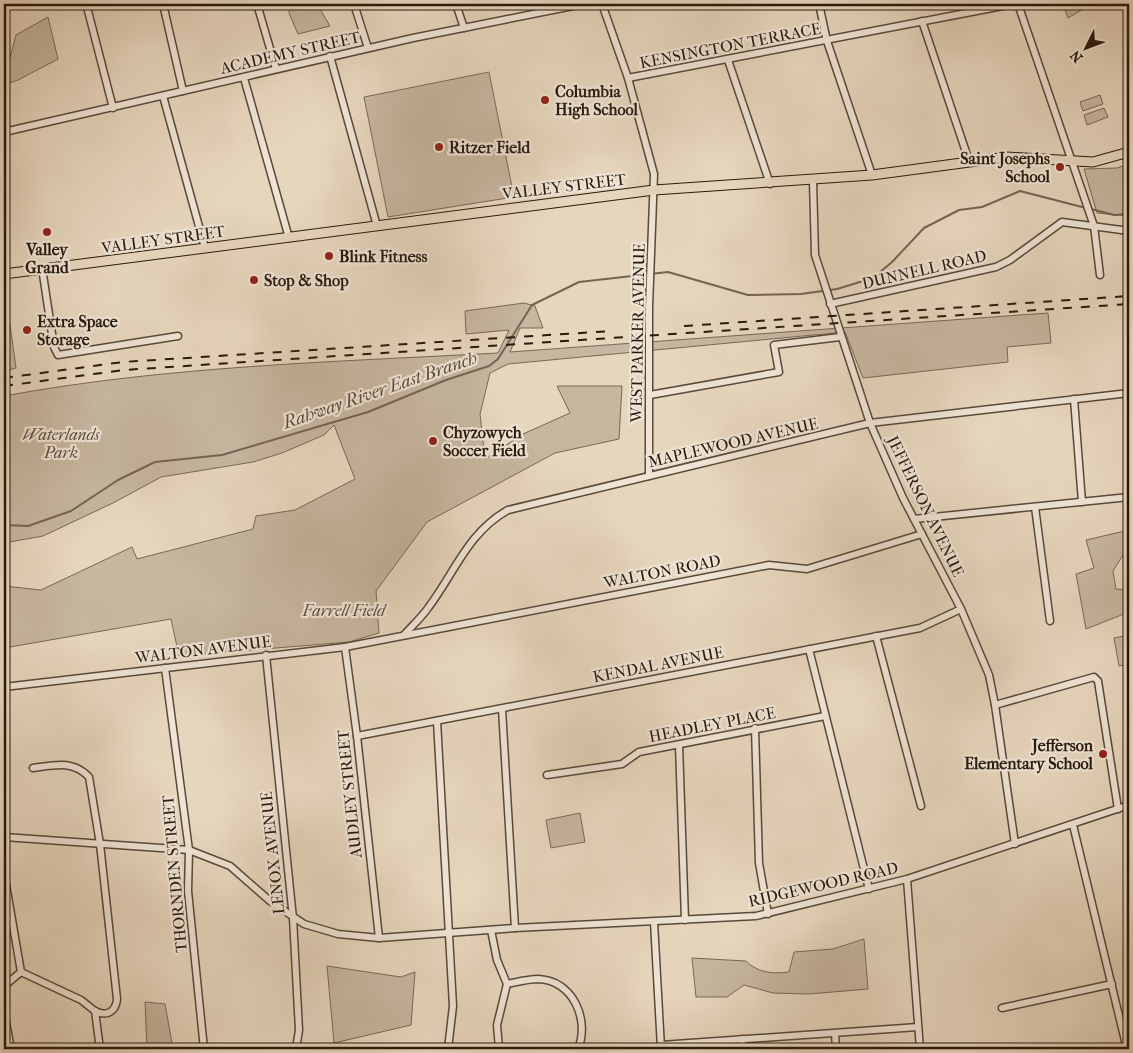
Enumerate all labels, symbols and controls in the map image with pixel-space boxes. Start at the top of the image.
street label: KENSINGTON TERRACE [638,19,823,72]
north arrow [1060,22,1110,72]
street label: ACADEMY STREET [217,27,362,78]
text: N [1067,46,1087,66]
place label: Columbia High School [555,82,639,120]
marker: Columbia High School [539,94,551,106]
place label: Ritzer Field [449,138,532,157]
marker: Ritzer Field [433,141,445,153]
place label: Saint Josephs School [960,149,1051,186]
marker: Saint Josephs School [1054,161,1066,173]
street label: VALLEY STREET [500,169,627,204]
street label: VALLEY STREET [99,221,226,258]
marker: Valley Grand [41,226,53,238]
place label: Valley Grand [25,240,70,277]
street label: WEST PARKER AVENUE [626,243,649,424]
street label: DUNNELL ROAD [860,246,988,293]
place label: Blink Fitness [339,247,427,266]
marker: Blink Fitness [323,250,335,262]
place label: Stop & Shop [264,271,349,291]
marker: Stop & Shop [248,274,260,286]
place label: Extra Space Storage [37,312,118,350]
marker: Extra Space Storage [21,324,33,336]
water label: Rahway River East Branch [279,347,480,434]
street label: MAPLEWOOD AVENUE [646,414,820,471]
place label: Chyzowych Soccer Field [443,423,527,460]
park label: Waterlands Park [23,425,101,462]
street label: JEFFERSON AVENUE [882,431,968,580]
marker: Chyzowych Soccer Field [427,435,439,447]
street label: WALTON ROAD [601,551,722,592]
park label: Farrell Field [302,601,387,620]
street label: WALTON AVENUE [133,632,272,667]
street label: KENDAL AVENUE [591,642,725,686]
street label: HEADLEY PLACE [647,703,777,746]
street label: AUDLEY STREET [333,729,366,860]
place label: Jefferson Elementary School [964,736,1094,774]
marker: Jefferson Elementary School [1097,748,1109,760]
street label: LENOX AVENUE [257,790,288,915]
street label: THORNDEN STREET [158,794,191,953]
street label: RIDGEWOOD ROAD [746,858,900,911]

